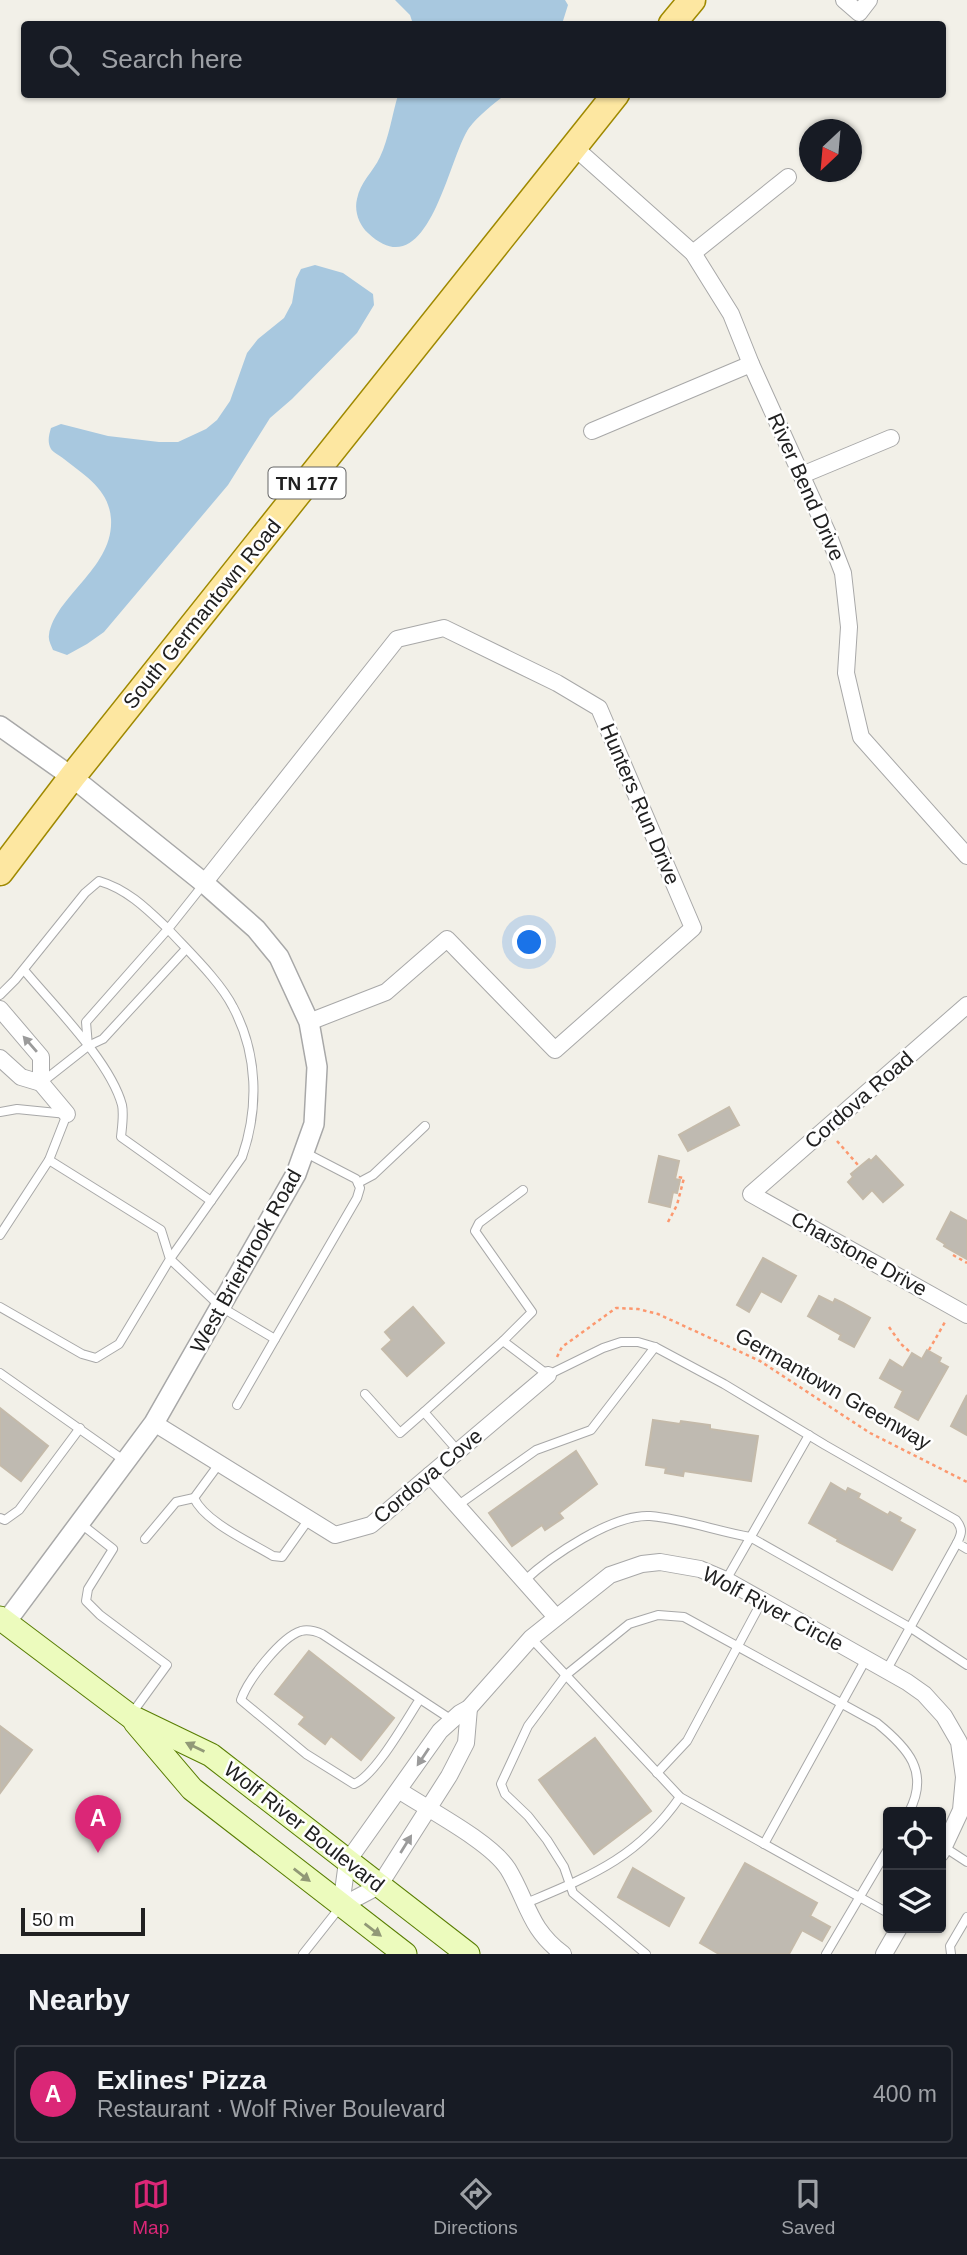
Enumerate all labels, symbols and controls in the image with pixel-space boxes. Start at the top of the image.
search box [21,21,946,98]
icon: search [45,41,83,79]
text: Search here [101,44,243,74]
north arrow [799,119,862,182]
street label: River Bend Drive [764,410,849,564]
road number: TN 177 [268,468,346,498]
street label: South Germantown Road [118,514,285,713]
street label: Hunters Run Drive [596,720,685,888]
your location [512,925,546,959]
one-way arrow [22,1035,38,1053]
street label: Cordova Road [800,1047,917,1153]
street label: West Brierbrook Road [186,1165,306,1357]
street label: Charstone Drive [787,1207,931,1300]
street label: Germantown Greenway [731,1323,935,1454]
street label: Cordova Cove [369,1424,486,1528]
street label: Wolf River Circle [699,1562,847,1655]
one-way arrow [185,1742,205,1753]
one-way arrow [416,1748,430,1766]
street label: Wolf River Boulevard [220,1757,389,1896]
pin: A [75,1795,121,1853]
map controls [883,1807,946,1933]
button: locate [883,1807,946,1870]
one-way arrow [399,1834,412,1854]
one-way arrow [293,1867,310,1882]
button: layers [883,1870,946,1933]
scale bar [21,1905,145,1937]
text: 50 m [32,1909,74,1930]
one-way arrow [364,1923,382,1937]
text: Nearby [28,1983,130,2016]
text: Exlines' Pizza [97,2065,266,2095]
text: A [45,2081,61,2107]
text: 400 m [873,2081,937,2107]
text: Restaurant · Wolf River Boulevard [97,2096,446,2122]
tab: Map [132,2175,170,2239]
tab: Directions [433,2175,518,2239]
tab: Saved [781,2175,835,2239]

